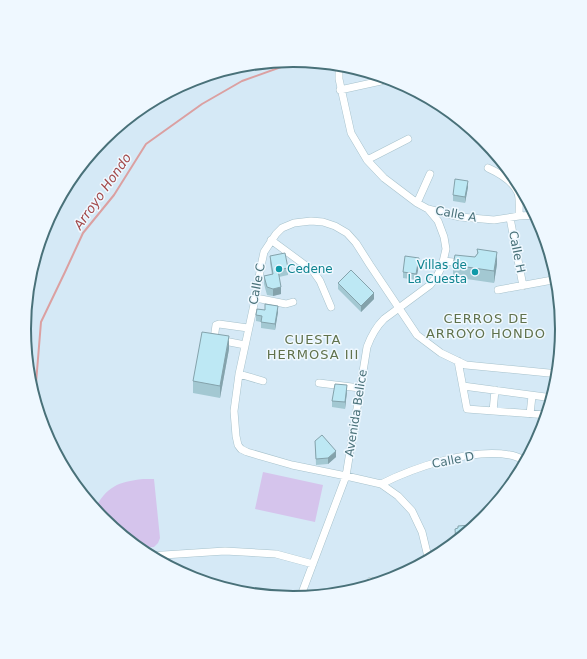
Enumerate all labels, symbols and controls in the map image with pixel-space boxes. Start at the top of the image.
water label: Arroyo Hondo [70,150,134,233]
street label: Calle A [434,203,479,225]
street label: Calle H [506,230,528,274]
place label: Villas de La Cuesta [407,258,467,286]
street label: Calle C [246,262,268,306]
place label: Cedene [287,262,333,276]
marker: Cedene [274,264,284,274]
marker: Villas de La Cuesta [470,267,480,277]
district label: CERROS DE ARROYO HONDO [426,311,546,341]
district label: CUESTA HERMOSA III [267,332,359,362]
street label: Avenida Belice [342,368,370,458]
street label: Calle D [431,449,475,471]

